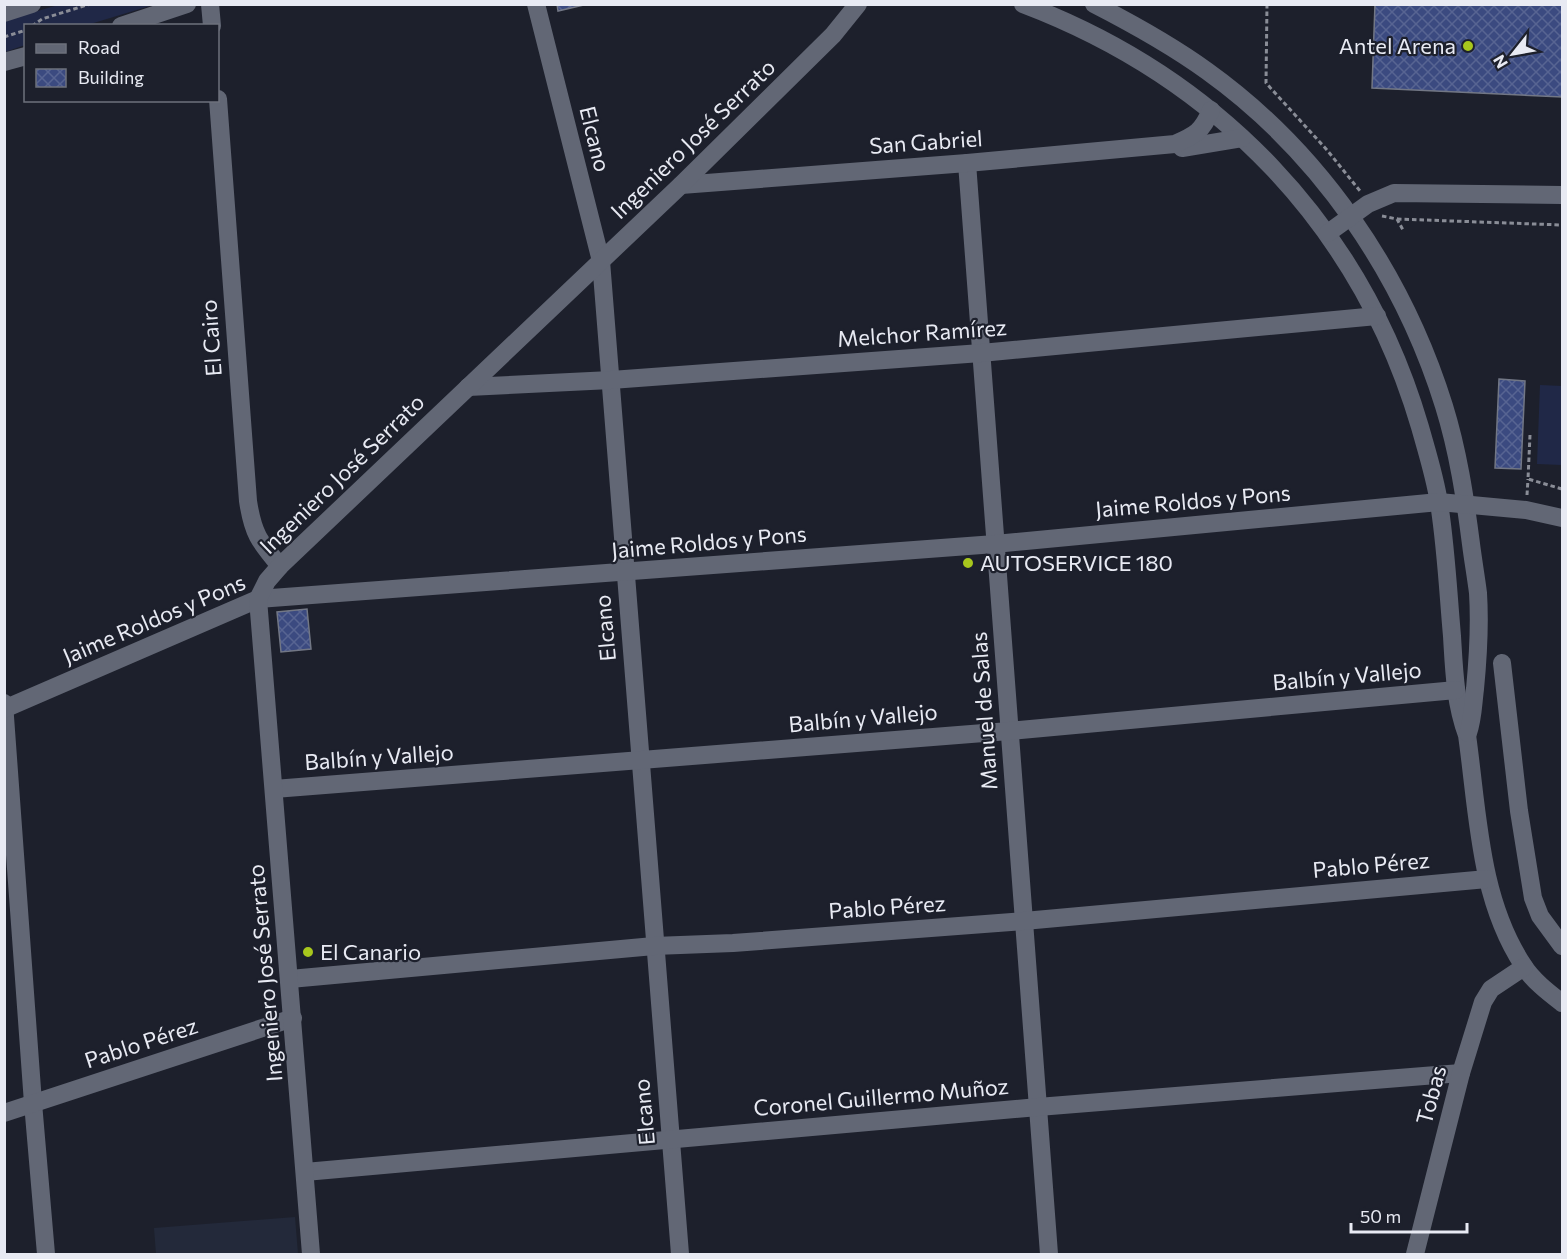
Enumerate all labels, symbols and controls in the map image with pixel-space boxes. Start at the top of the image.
legend [24,24,219,102]
north arrow [1483,24,1543,84]
place label: Antel Arena [1339,32,1456,59]
text: Road [78,36,120,58]
marker: Antel Arena [1461,39,1475,53]
text: N [1488,52,1511,72]
street label: Ingeniero José Serrato [605,53,781,224]
text: Building [78,66,144,88]
street label: Elcano [574,103,617,175]
street label: San Gabriel [868,124,984,159]
street label: El Cairo [194,299,227,377]
street label: Melchor Ramírez [836,313,1008,352]
street label: Ingeniero José Serrato [254,388,430,559]
street label: Jaime Roldos y Pons [1094,479,1292,522]
street label: Jaime Roldos y Pons [610,520,808,563]
place label: AUTOSERVICE 180 [980,549,1173,576]
marker: AUTOSERVICE 180 [961,556,975,570]
street label: Jaime Roldos y Pons [58,568,249,669]
street label: Elcano [588,594,621,662]
street label: Manuel de Salas [964,631,1003,791]
street label: Balbín y Vallejo [1271,656,1423,695]
street label: Balbín y Vallejo [787,698,939,737]
street label: Balbín y Vallejo [304,738,454,775]
street label: Pablo Pérez [1311,846,1431,883]
street label: Ingeniero José Serrato [242,863,287,1083]
street label: Pablo Pérez [828,889,946,924]
place label: El Canario [320,938,421,965]
marker: El Canario [301,945,315,959]
street label: Pablo Pérez [81,1012,201,1073]
street label: Tobas [1410,1062,1451,1127]
street label: Coronel Guillermo Muñoz [752,1072,1010,1121]
street label: Elcano [627,1078,660,1146]
scale bar [1351,1196,1466,1234]
text: 50 m [1360,1205,1401,1227]

